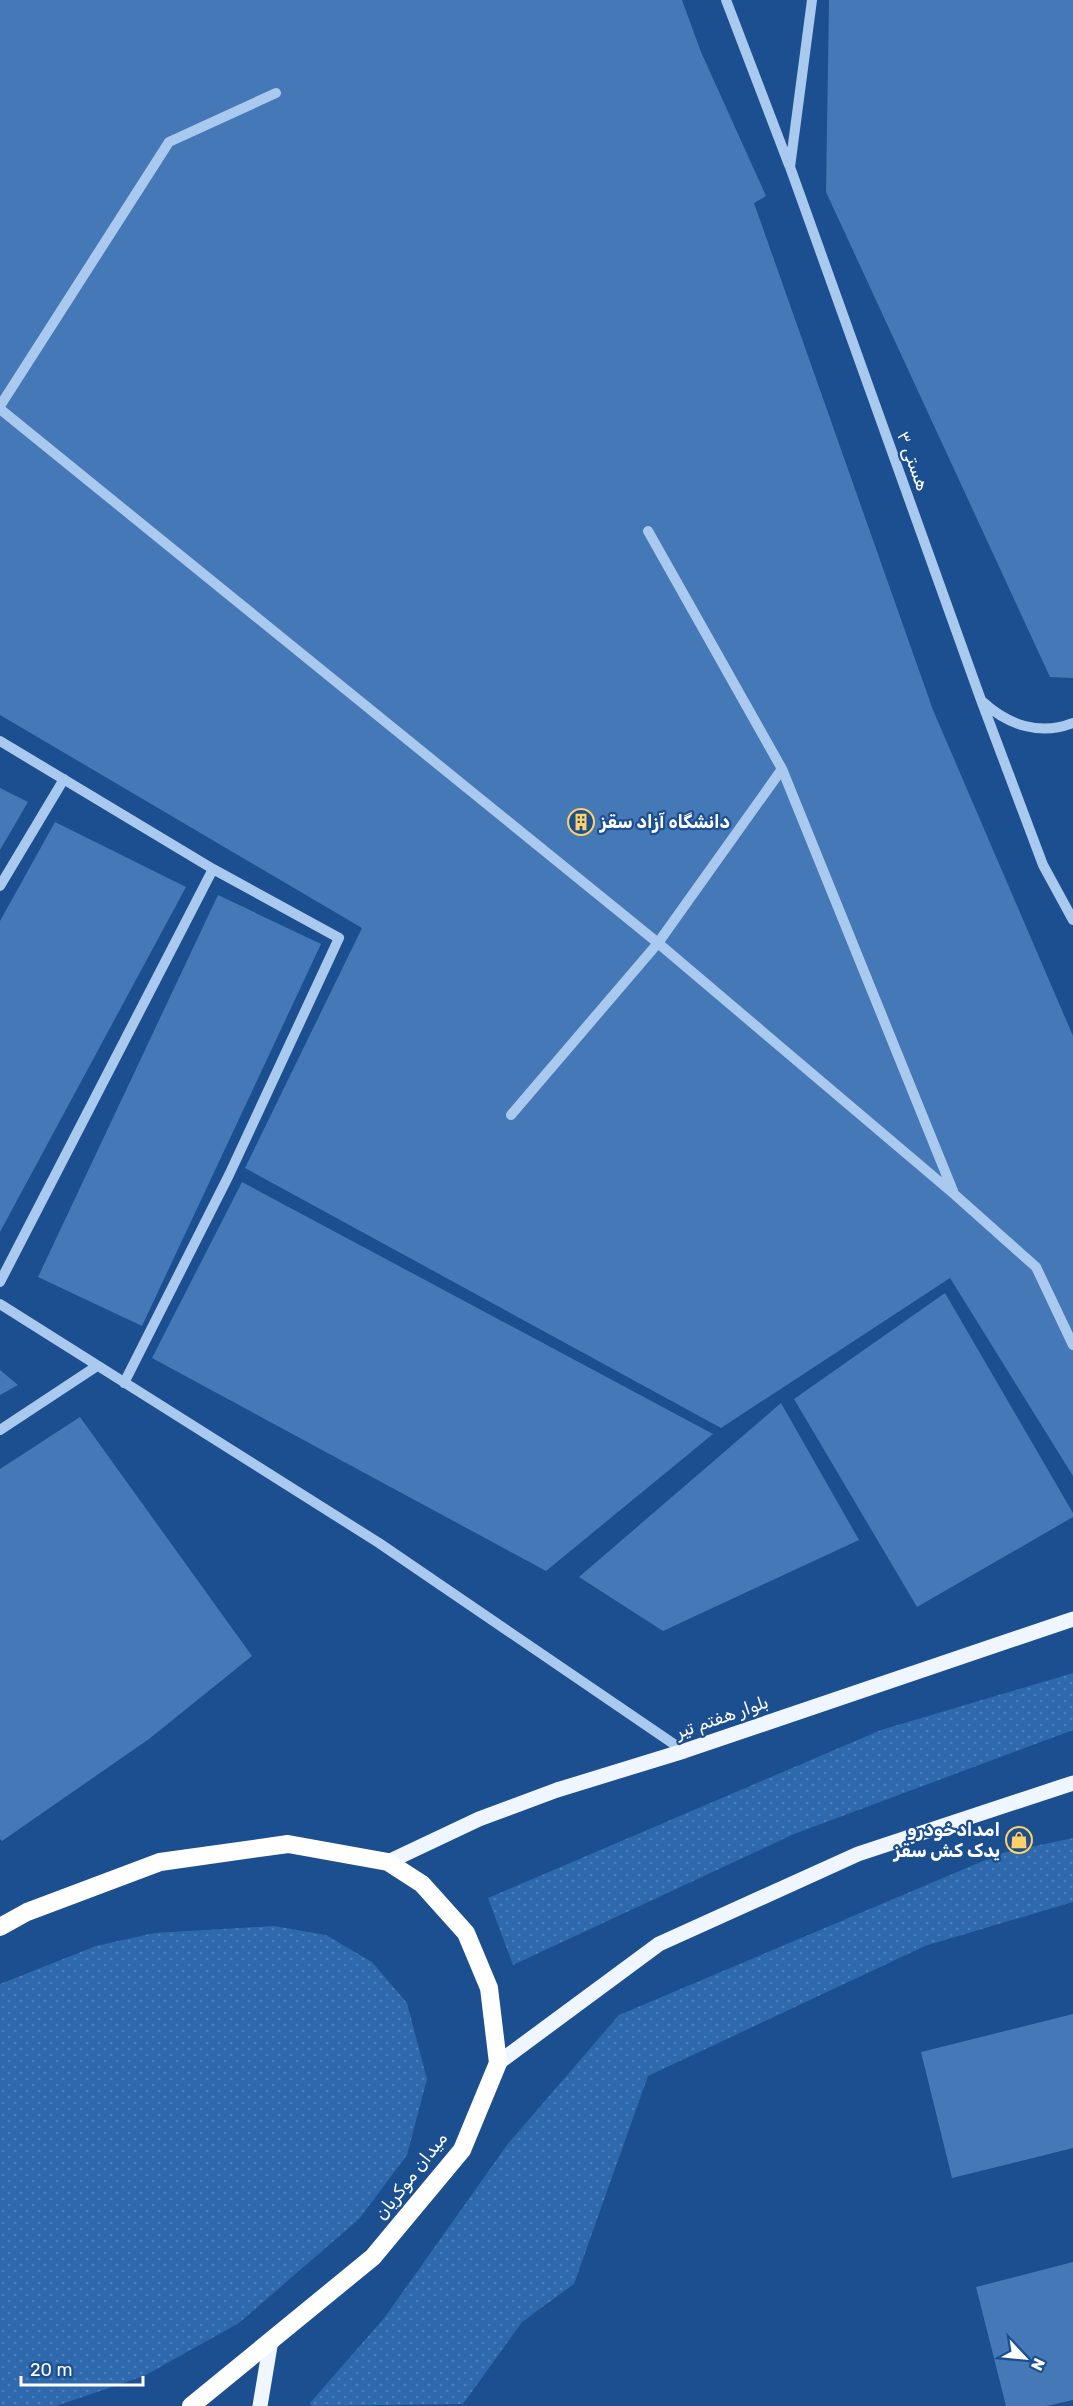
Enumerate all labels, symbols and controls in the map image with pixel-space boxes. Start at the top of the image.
street label: هستی ۳ [892,428,934,494]
building icon: دانشگاه آزاد سقز [566,807,596,837]
place label: دانشگاه آزاد سقز [599,811,730,833]
street label: بلوار هفتم تیر [672,1691,772,1744]
place label: امدادخودرو یدک کش سقز [893,1819,1000,1862]
shop icon: امدادخودرو یدک کش سقز [1004,1825,1034,1855]
street label: میدان موکریان [370,2128,452,2224]
north arrow [995,2328,1055,2388]
scale bar [21,2349,142,2387]
text: N [1027,2355,1049,2374]
text: 20 m [30,2359,72,2381]

